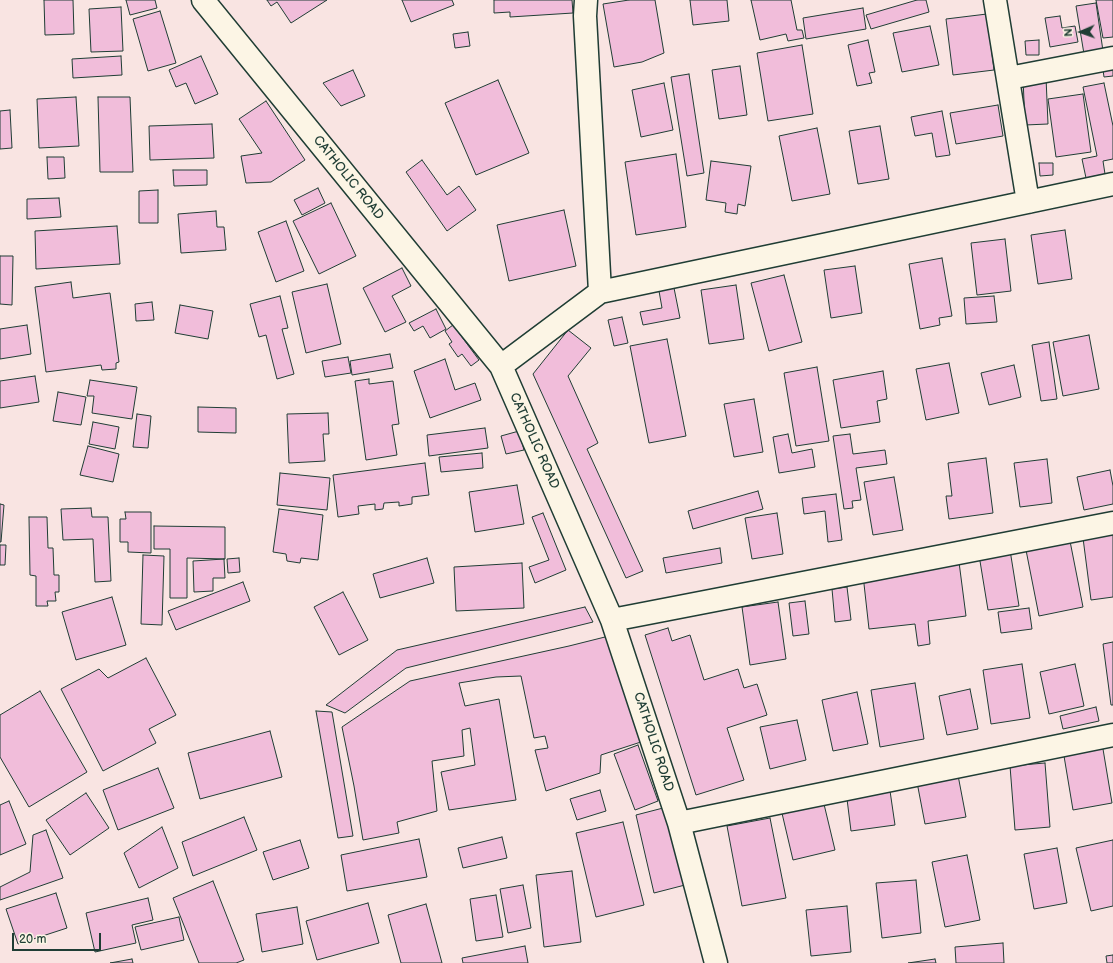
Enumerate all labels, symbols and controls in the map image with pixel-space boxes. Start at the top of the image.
north arrow [1061,12,1101,52]
text: N [1062,28,1075,37]
street label: CATHOLIC ROAD [309,133,387,223]
street label: CATHOLIC ROAD [506,391,562,491]
street label: CATHOLIC ROAD [630,690,676,794]
scale bar [14,925,103,951]
text: 20 m [19,932,46,947]

